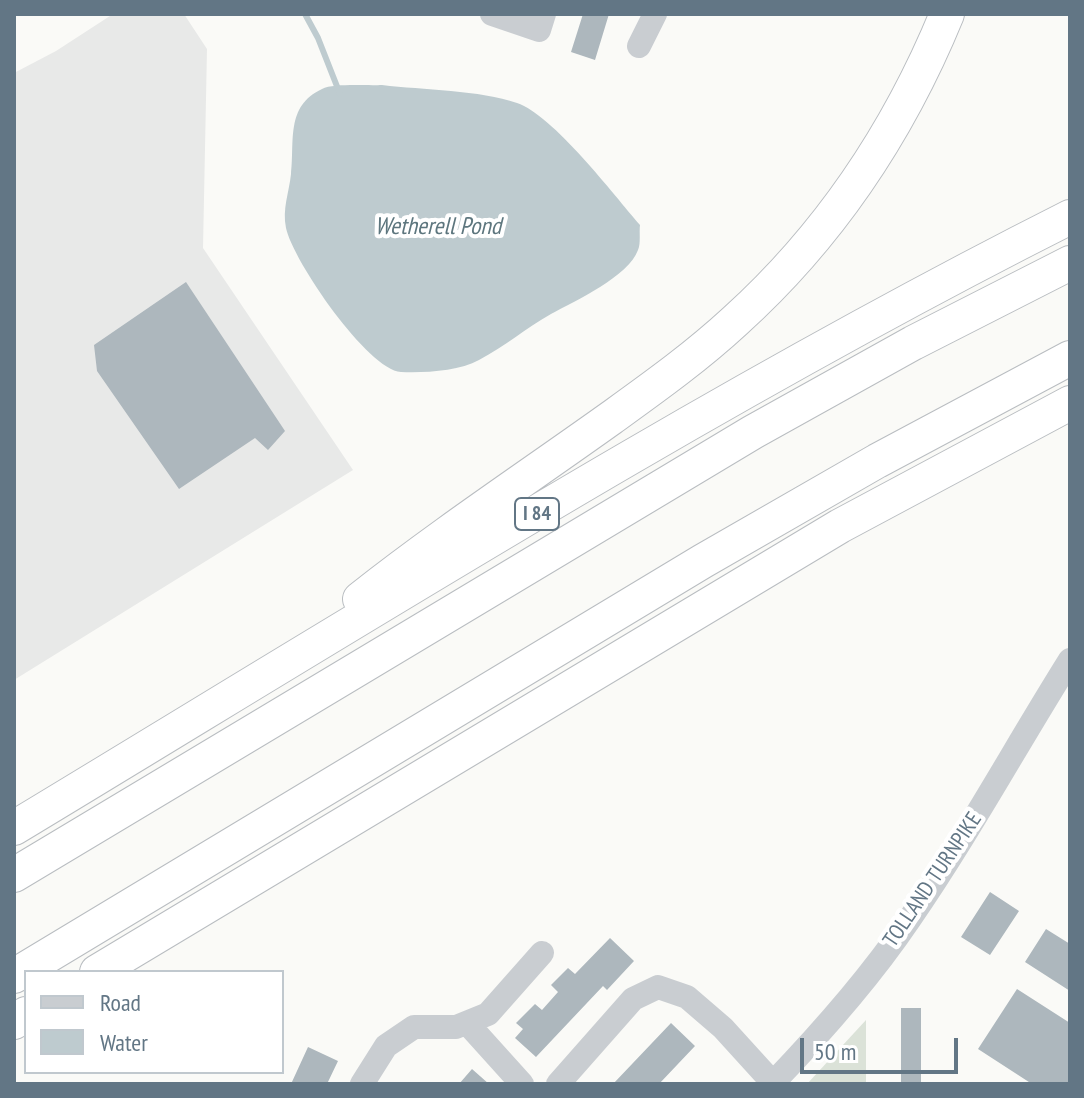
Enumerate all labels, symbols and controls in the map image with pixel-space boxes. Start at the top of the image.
water label: Wetherell Pond [375,213,501,241]
road number: I 84 [515,498,559,530]
street label: TOLLAND TURNPIKE [878,808,988,952]
legend [24,970,284,1074]
text: Road [100,987,141,1018]
scale bar [804,1022,962,1072]
text: Water [100,1027,148,1058]
text: 50 m [814,1036,856,1067]

